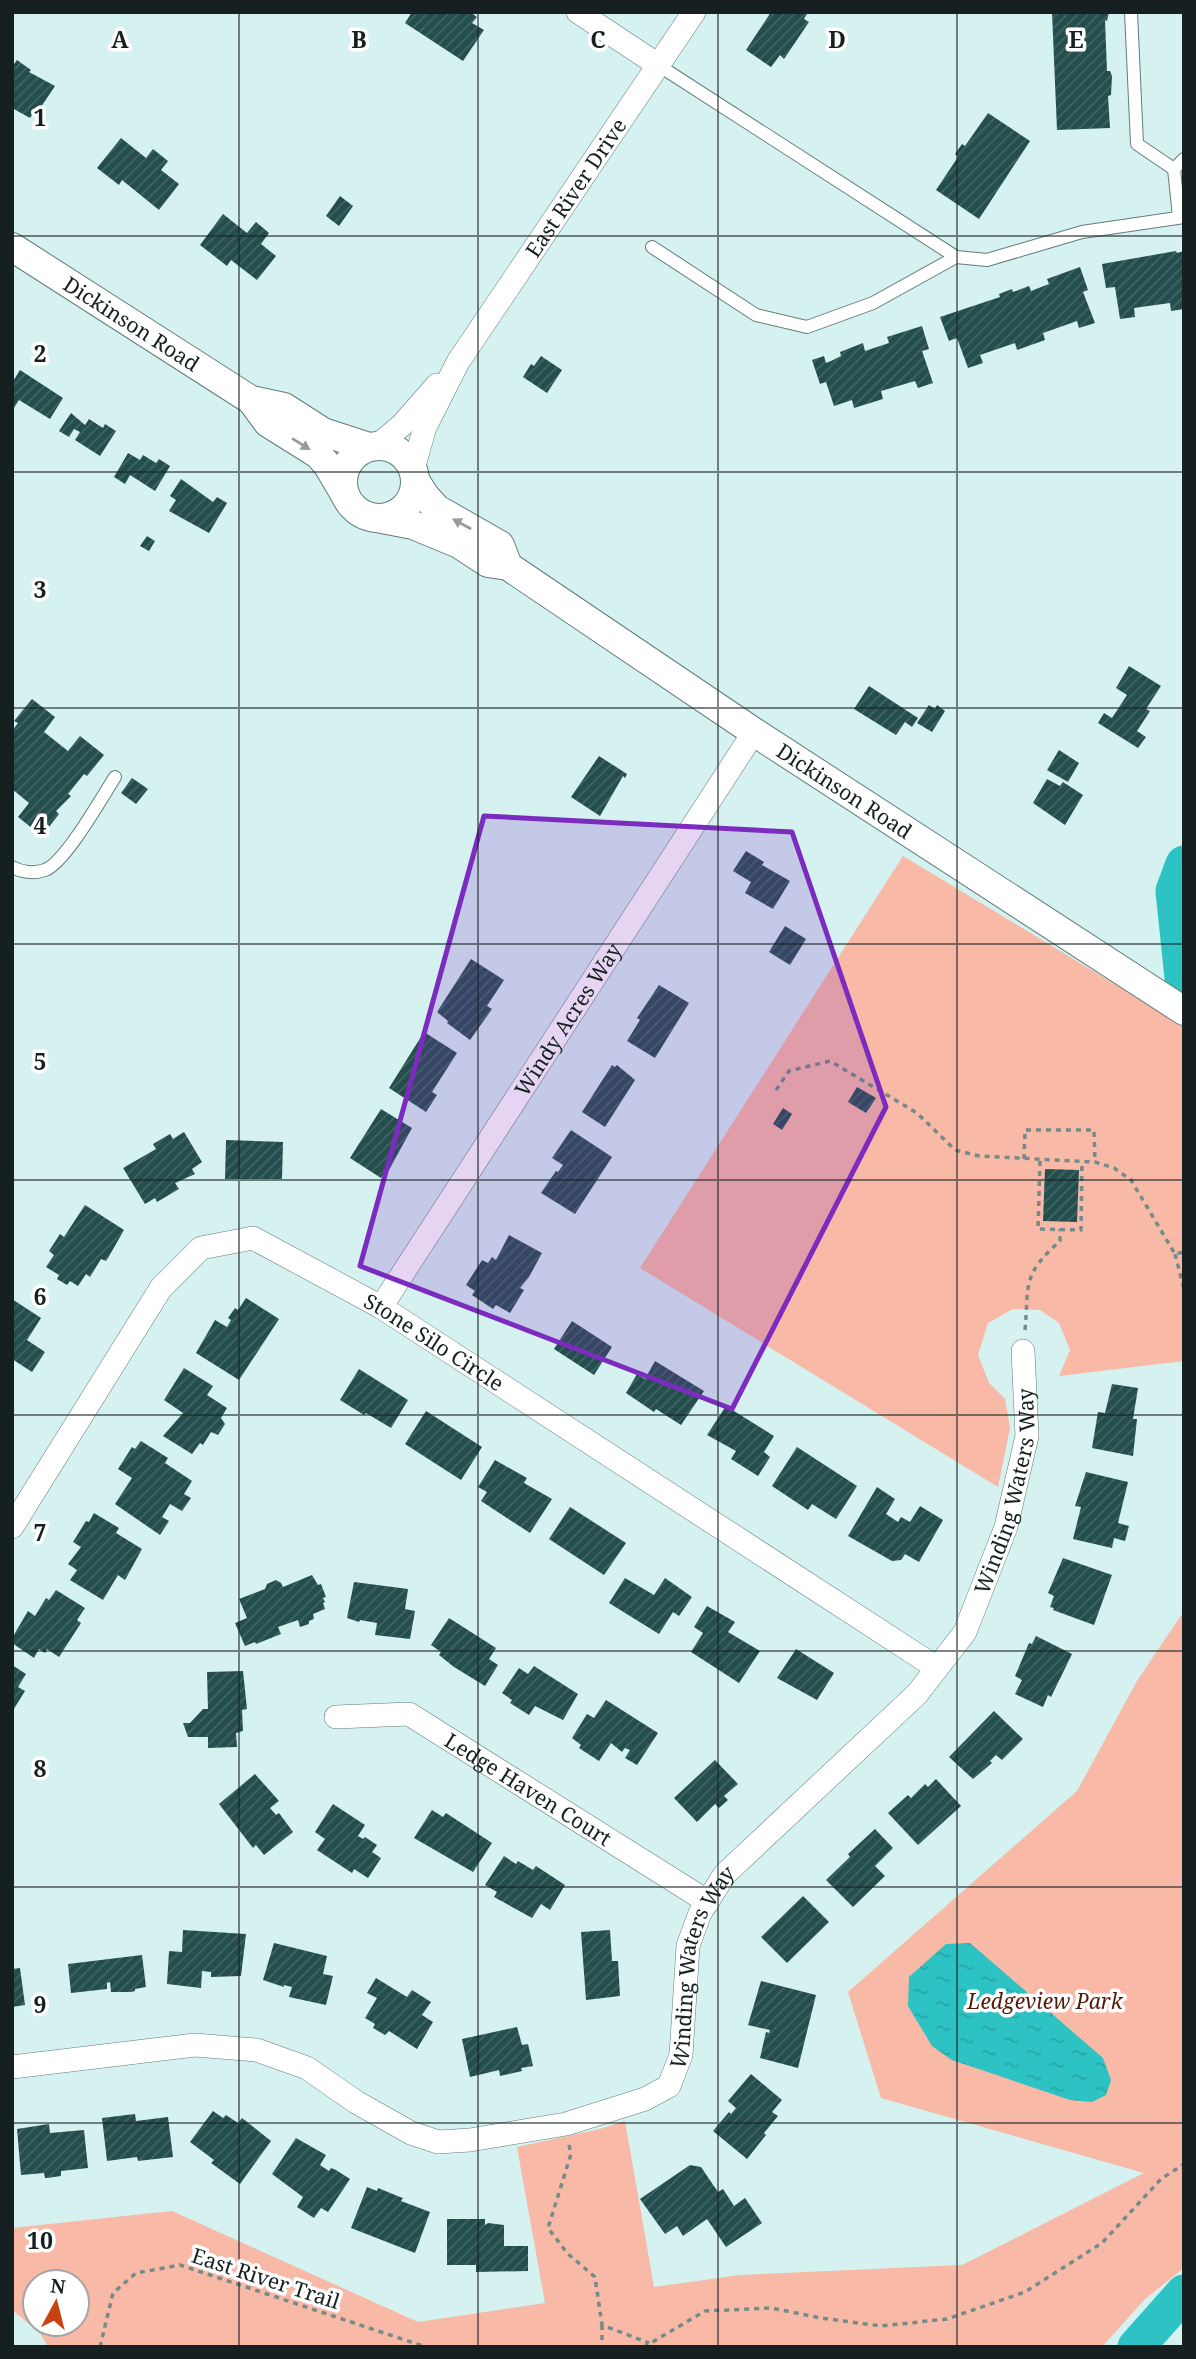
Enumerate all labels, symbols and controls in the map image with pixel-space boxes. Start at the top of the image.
text: A [111,23,129,55]
text: B [351,23,367,55]
text: C [590,23,606,55]
text: D [828,23,846,55]
text: E [1068,23,1084,55]
text: 1 [34,101,47,133]
street label: East River Drive [519,113,633,262]
street label: Dickinson Road [58,270,205,378]
text: 2 [34,337,47,369]
one-way arrow [292,437,311,450]
one-way arrow [453,518,472,530]
text: 3 [34,573,47,605]
street label: Dickinson Road [771,736,918,845]
text: 4 [34,809,47,841]
street label: Windy Acres Way [508,937,628,1101]
text: 5 [34,1045,47,1077]
text: 6 [34,1280,47,1312]
street label: Stone Silo Circle [359,1287,509,1397]
street label: Winding Waters Way [967,1387,1041,1598]
text: 7 [34,1516,47,1548]
street label: Ledge Haven Court [440,1726,617,1852]
text: 8 [34,1752,47,1784]
street label: Winding Waters Way [663,1858,740,2073]
park label: Ledgeview Park [966,1987,1124,2015]
text: 9 [34,1988,47,2020]
text: 10 [27,2224,53,2256]
street label: East River Trail [189,2241,344,2315]
north arrow [21,2268,91,2338]
text: N [49,2272,67,2300]

